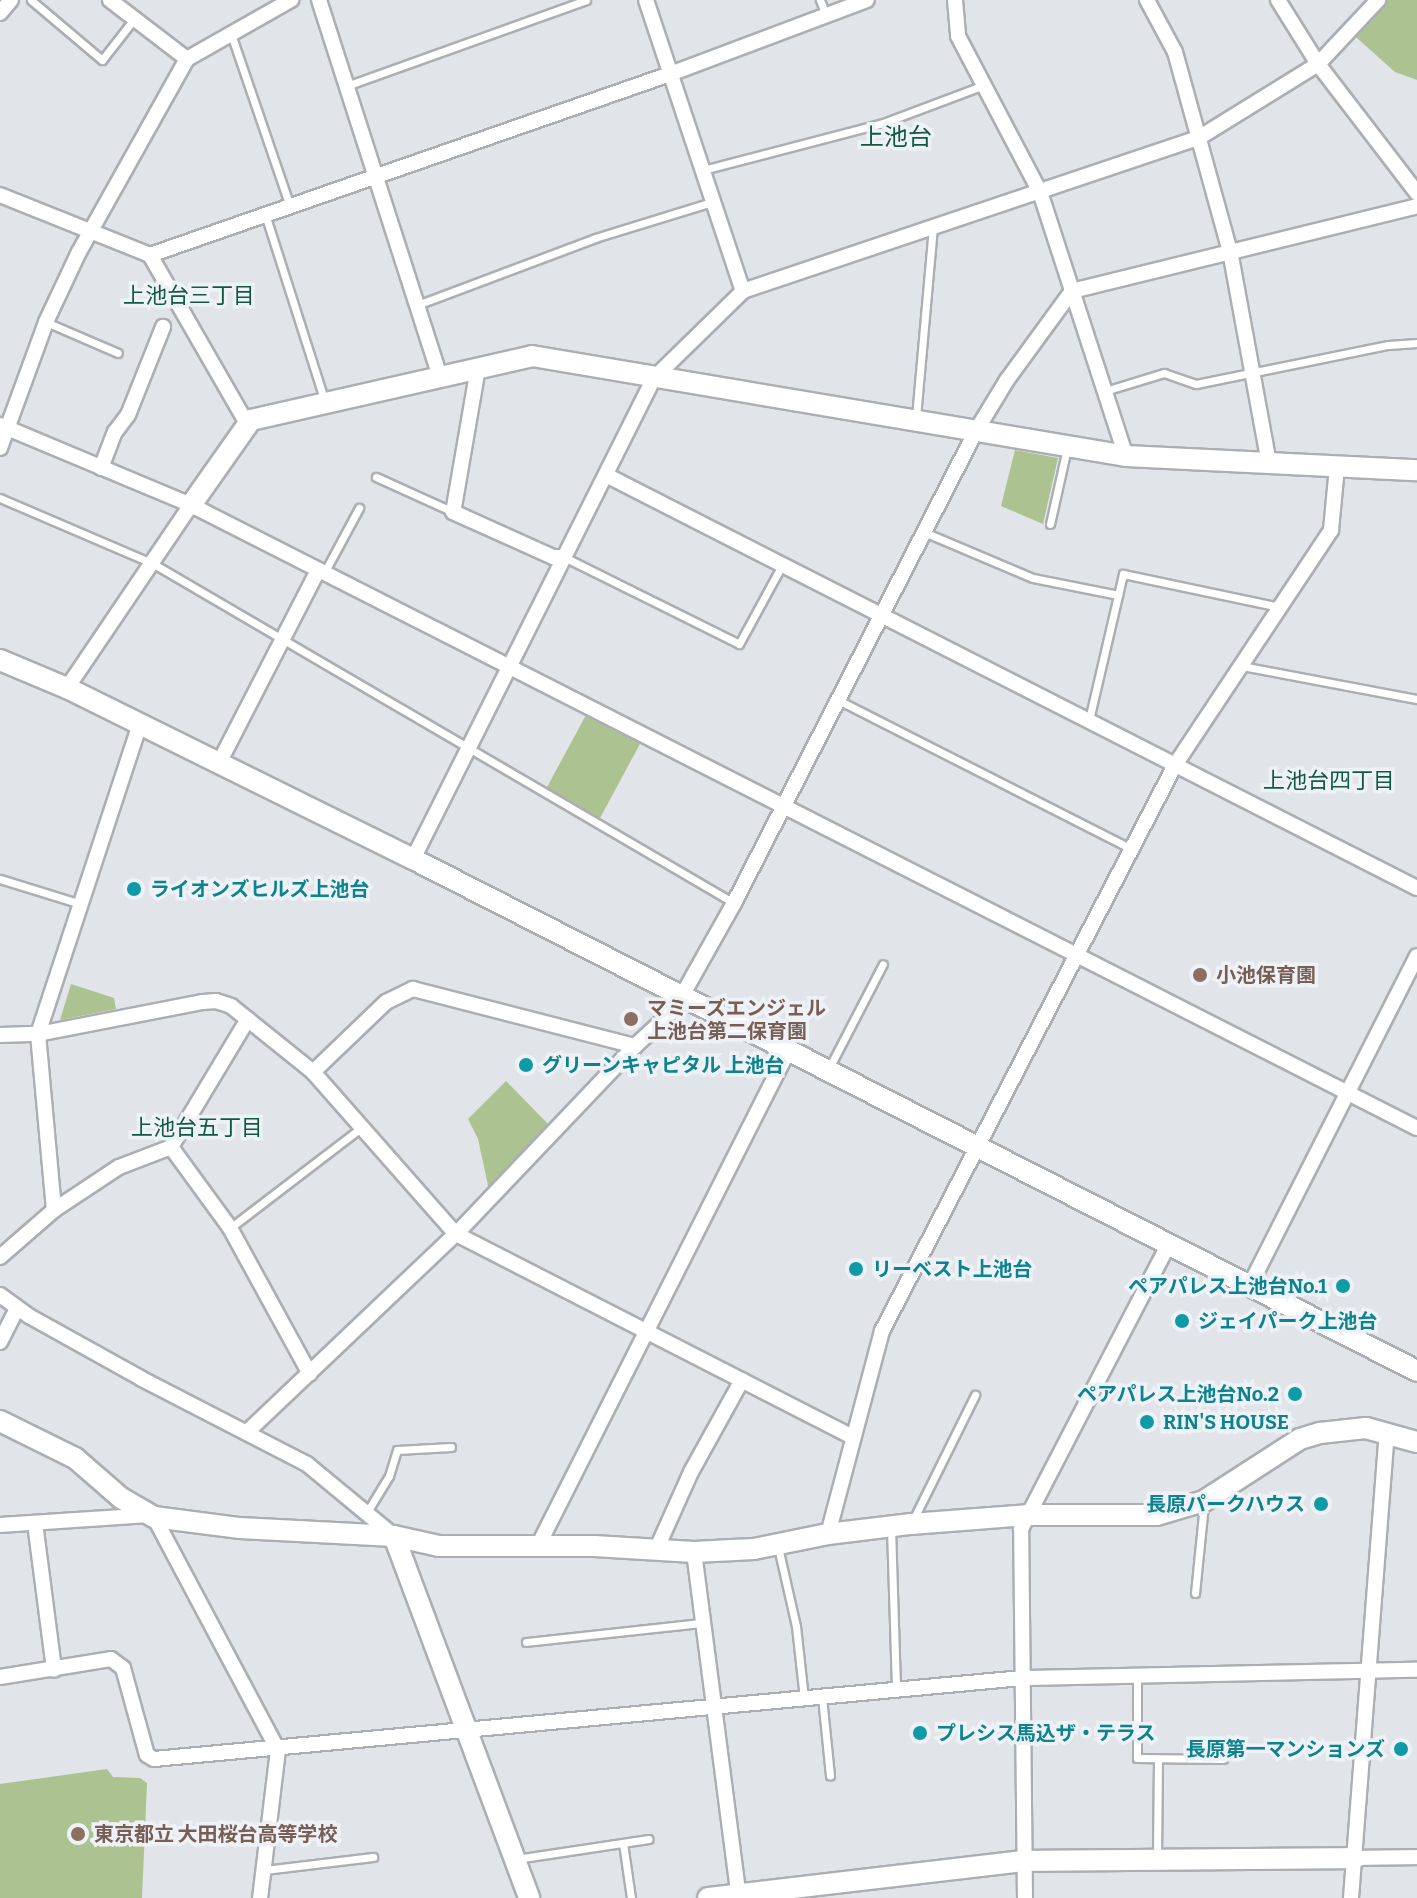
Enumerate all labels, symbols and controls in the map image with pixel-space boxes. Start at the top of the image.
district label: 上池台 [860,124,932,152]
district label: 上池台三丁目 [123,283,255,309]
district label: 上池台四丁目 [1263,768,1395,794]
place label: ライオンズヒルズ上池台 [150,877,370,901]
marker: ライオンズヒルズ上池台 [125,880,143,898]
place label: 小池保育園 [1216,963,1316,987]
marker: 小池保育園 [1191,966,1209,984]
place label: マミーズエンジェル 上池台第二保育園 [647,996,827,1043]
marker: マミーズエンジェル 上池台第二保育園 [622,1010,640,1028]
place label: グリーンキャピタル 上池台 [542,1053,786,1077]
marker: グリーンキャピタル 上池台 [517,1056,535,1074]
district label: 上池台五丁目 [131,1115,263,1141]
place label: リーベスト上池台 [872,1257,1032,1281]
marker: リーベスト上池台 [847,1260,865,1278]
place label: ペアパレス上池台No.1 [1128,1274,1327,1298]
marker: ペアパレス上池台No.1 [1334,1277,1352,1295]
place label: ジェイパーク上池台 [1198,1309,1378,1333]
marker: ジェイパーク上池台 [1173,1312,1191,1330]
place label: ペアパレス上池台No.2 [1077,1382,1279,1406]
marker: ペアパレス上池台No.2 [1286,1385,1304,1403]
place label: RIN'S HOUSE [1163,1410,1289,1434]
marker: RIN'S HOUSE [1138,1413,1156,1431]
place label: 長原パークハウス [1145,1492,1305,1516]
marker: 長原パークハウス [1312,1495,1330,1513]
place label: プレシス馬込ザ・テラス [936,1721,1156,1745]
marker: プレシス馬込ザ・テラス [911,1724,929,1742]
place label: 長原第一マンションズ [1185,1737,1385,1761]
marker: 長原第一マンションズ [1392,1740,1410,1758]
place label: 東京都立 大田桜台高等学校 [94,1822,338,1846]
marker: 東京都立 大田桜台高等学校 [69,1825,87,1843]

